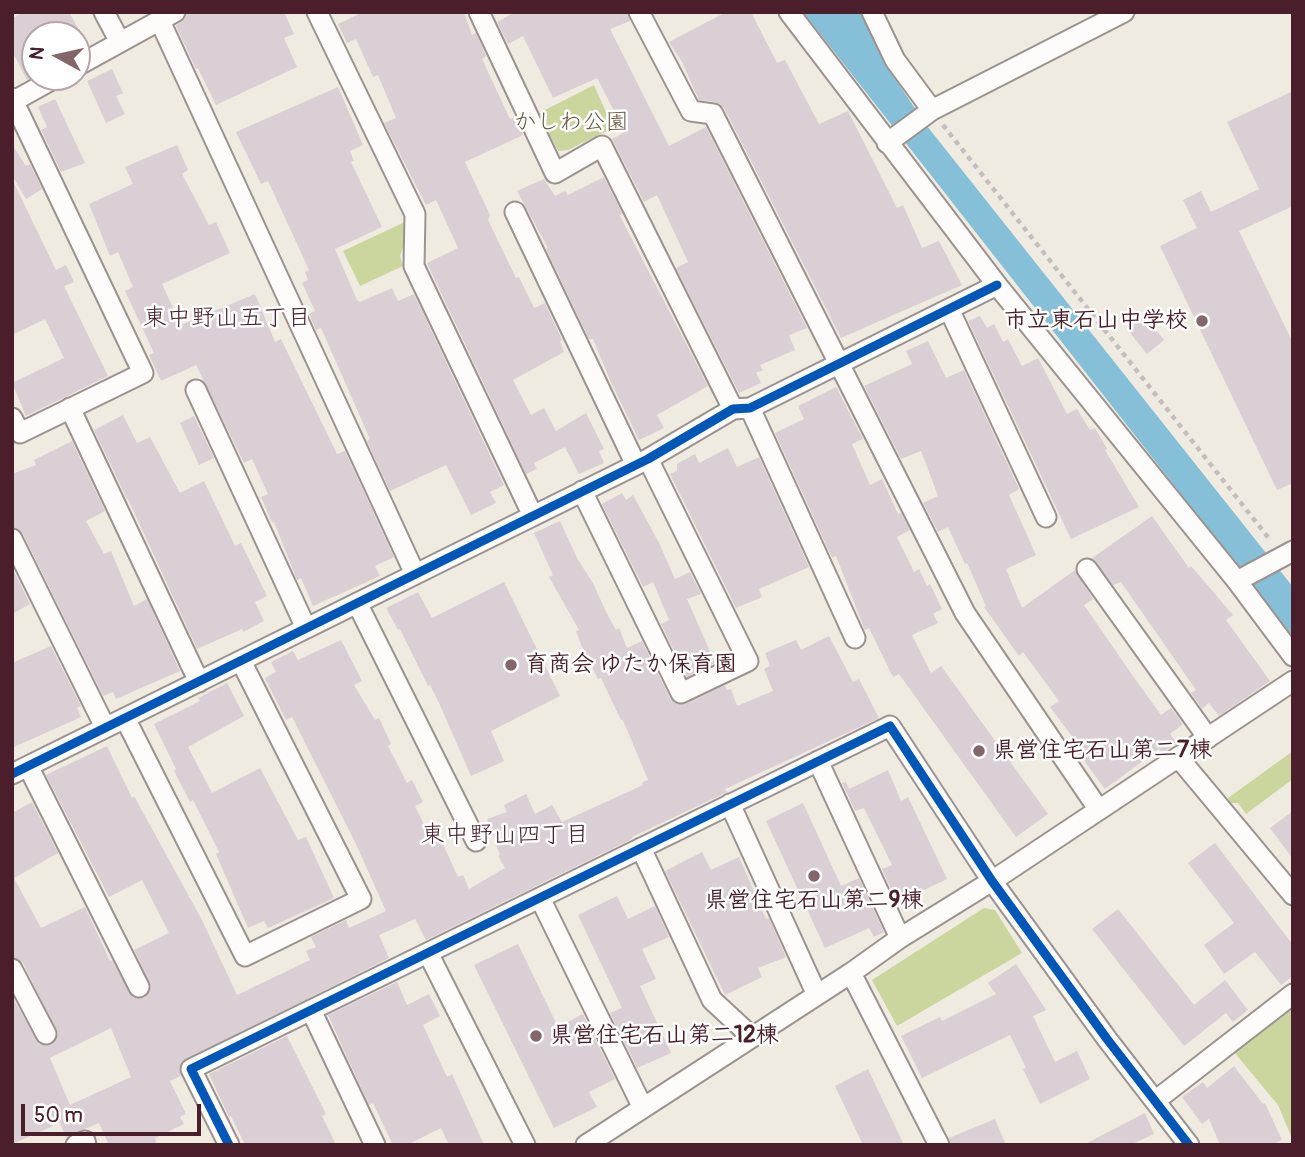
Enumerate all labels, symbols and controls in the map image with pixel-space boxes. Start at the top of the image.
north arrow [21,21,91,91]
text: N [24,45,50,61]
park label: かしわ公園 [514,109,628,137]
district label: 東中野山五丁目 [143,305,311,333]
place label: 市立東石山中学校 [1004,307,1188,335]
marker: 市立東石山中学校 [1194,313,1210,329]
place label: 育商会 ゆたか保育園 [525,651,737,679]
marker: 育商会 ゆたか保育園 [503,657,519,673]
place label: 県営住宅石山第二7棟 [993,737,1212,765]
marker: 県営住宅石山第二7棟 [971,743,987,759]
district label: 東中野山四丁目 [421,822,589,850]
marker: 県営住宅石山第二9棟 [806,868,822,884]
place label: 県営住宅石山第二9棟 [705,887,923,915]
place label: 県営住宅石山第二12棟 [550,1022,779,1050]
marker: 県営住宅石山第二12棟 [528,1028,544,1044]
scale bar [24,1090,205,1134]
text: 50 m [34,1102,83,1129]

